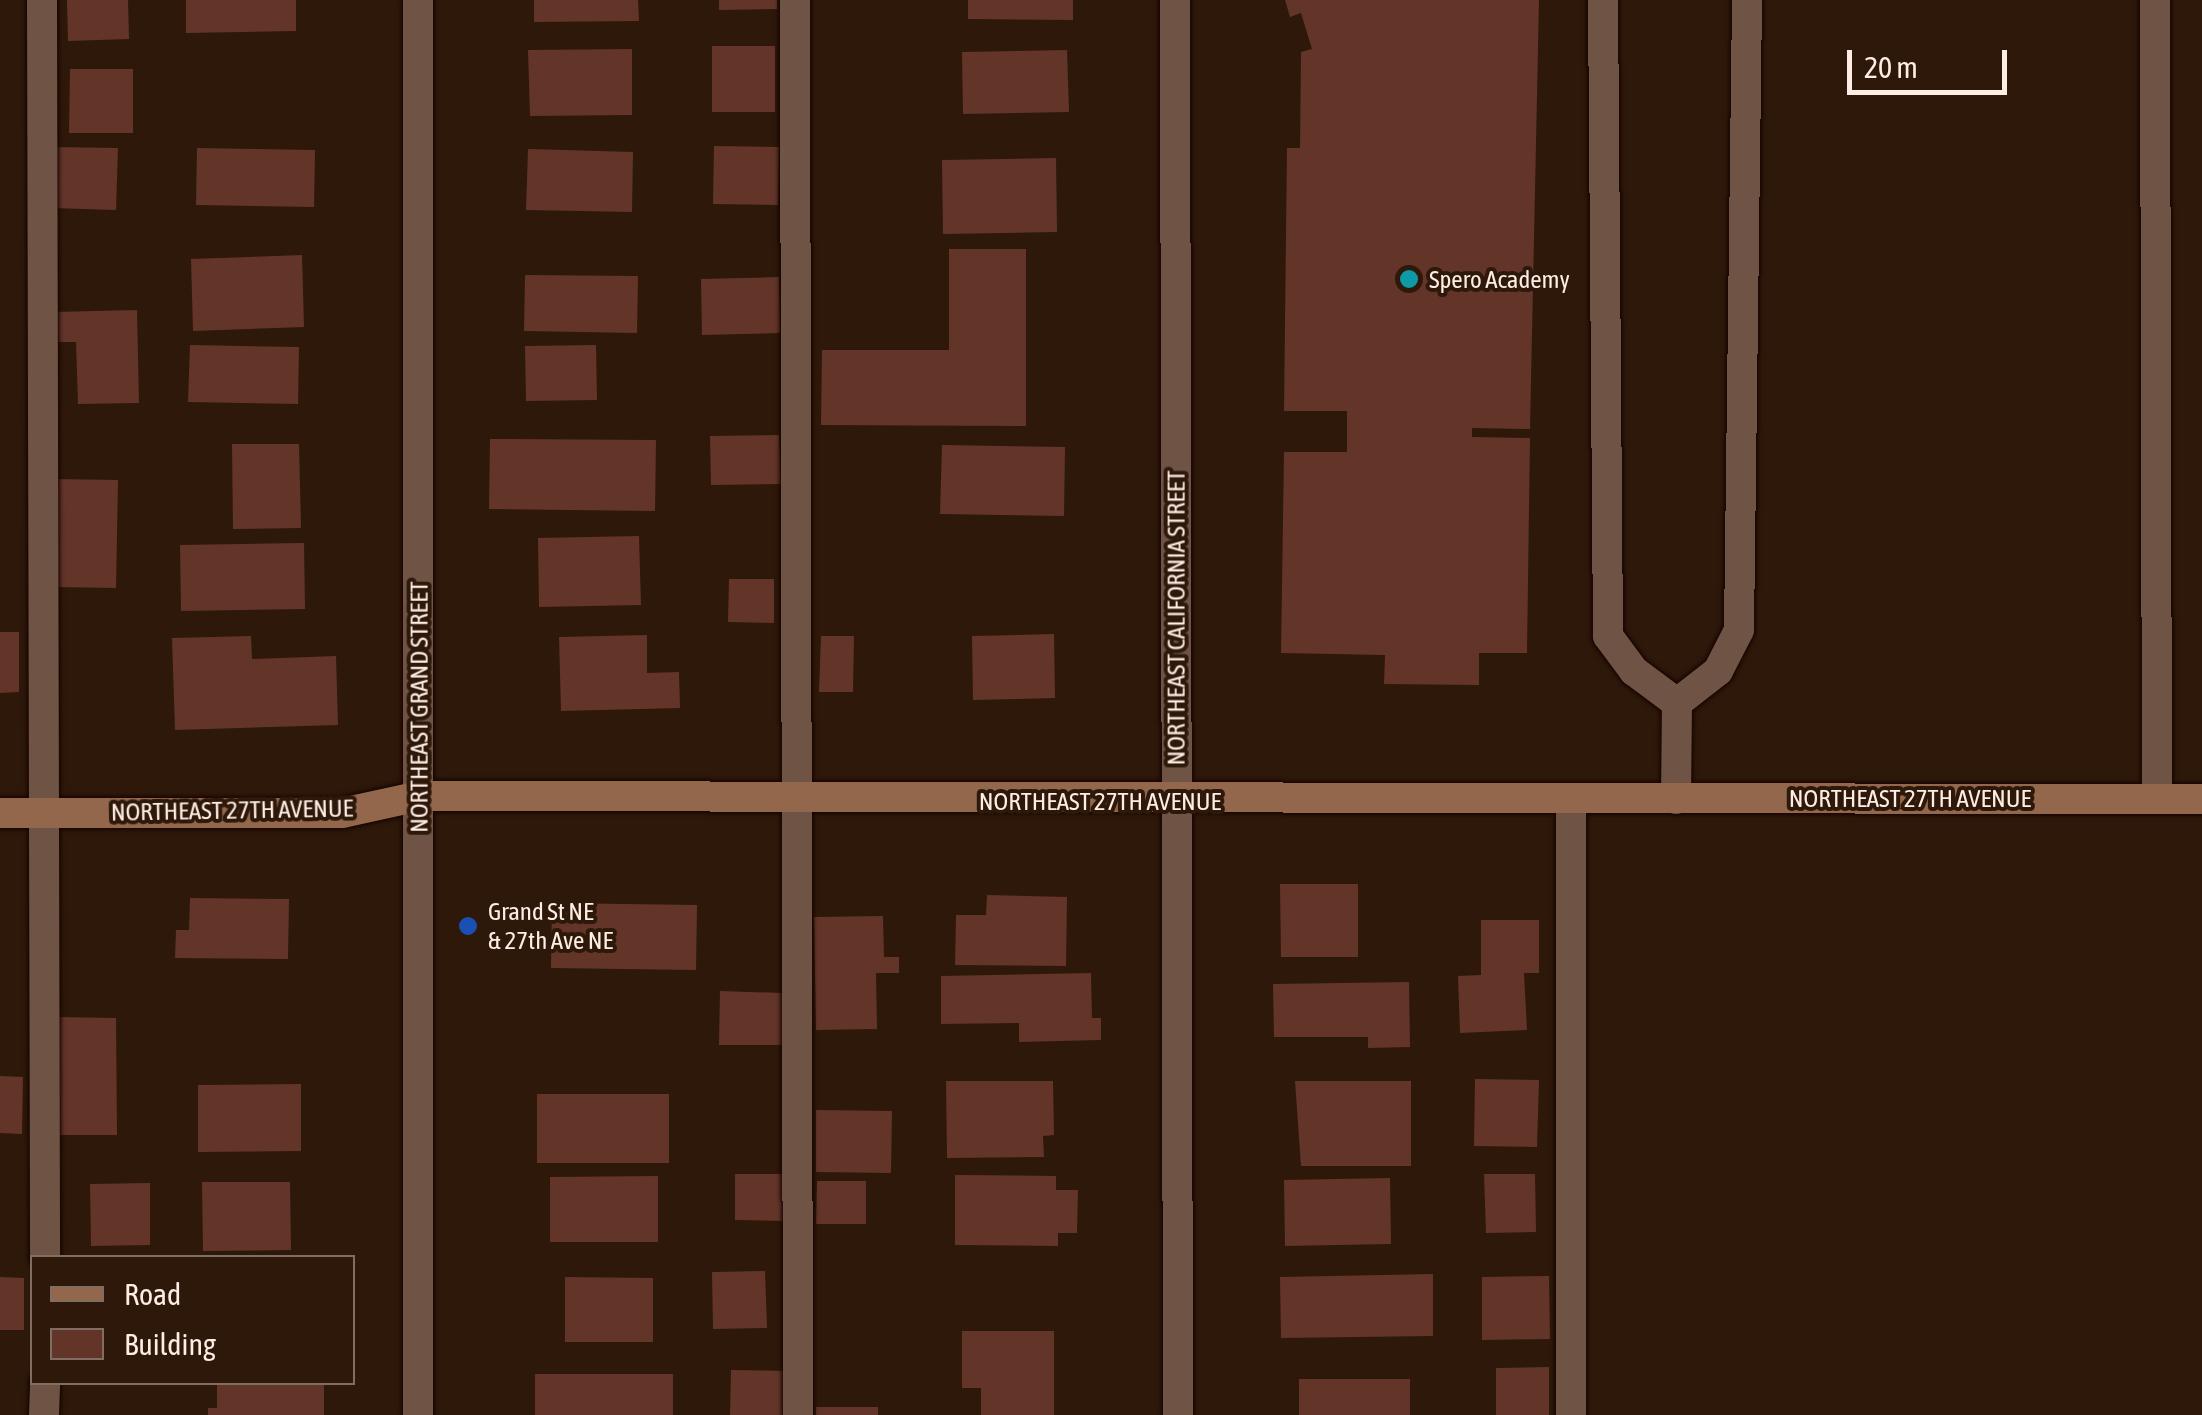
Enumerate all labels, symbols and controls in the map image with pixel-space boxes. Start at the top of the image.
scale bar [1852,30,2012,92]
text: 20 m [1864,50,1918,84]
place label: Spero Academy [1429,264,1570,294]
marker: Spero Academy [1398,268,1420,290]
street label: NORTHEAST CALIFORNIA STREET [1161,471,1191,765]
street label: NORTHEAST GRAND STREET [404,581,434,833]
street label: NORTHEAST 27TH AVENUE [1789,783,2031,813]
street label: NORTHEAST 27TH AVENUE [979,786,1221,816]
street label: NORTHEAST 27TH AVENUE [111,793,353,827]
place label: Grand St NE & 27th Ave NE [488,897,613,956]
marker: Grand St NE & 27th Ave NE [457,915,479,937]
legend [30,1255,355,1385]
text: Road [124,1277,181,1311]
text: Building [124,1327,216,1361]

